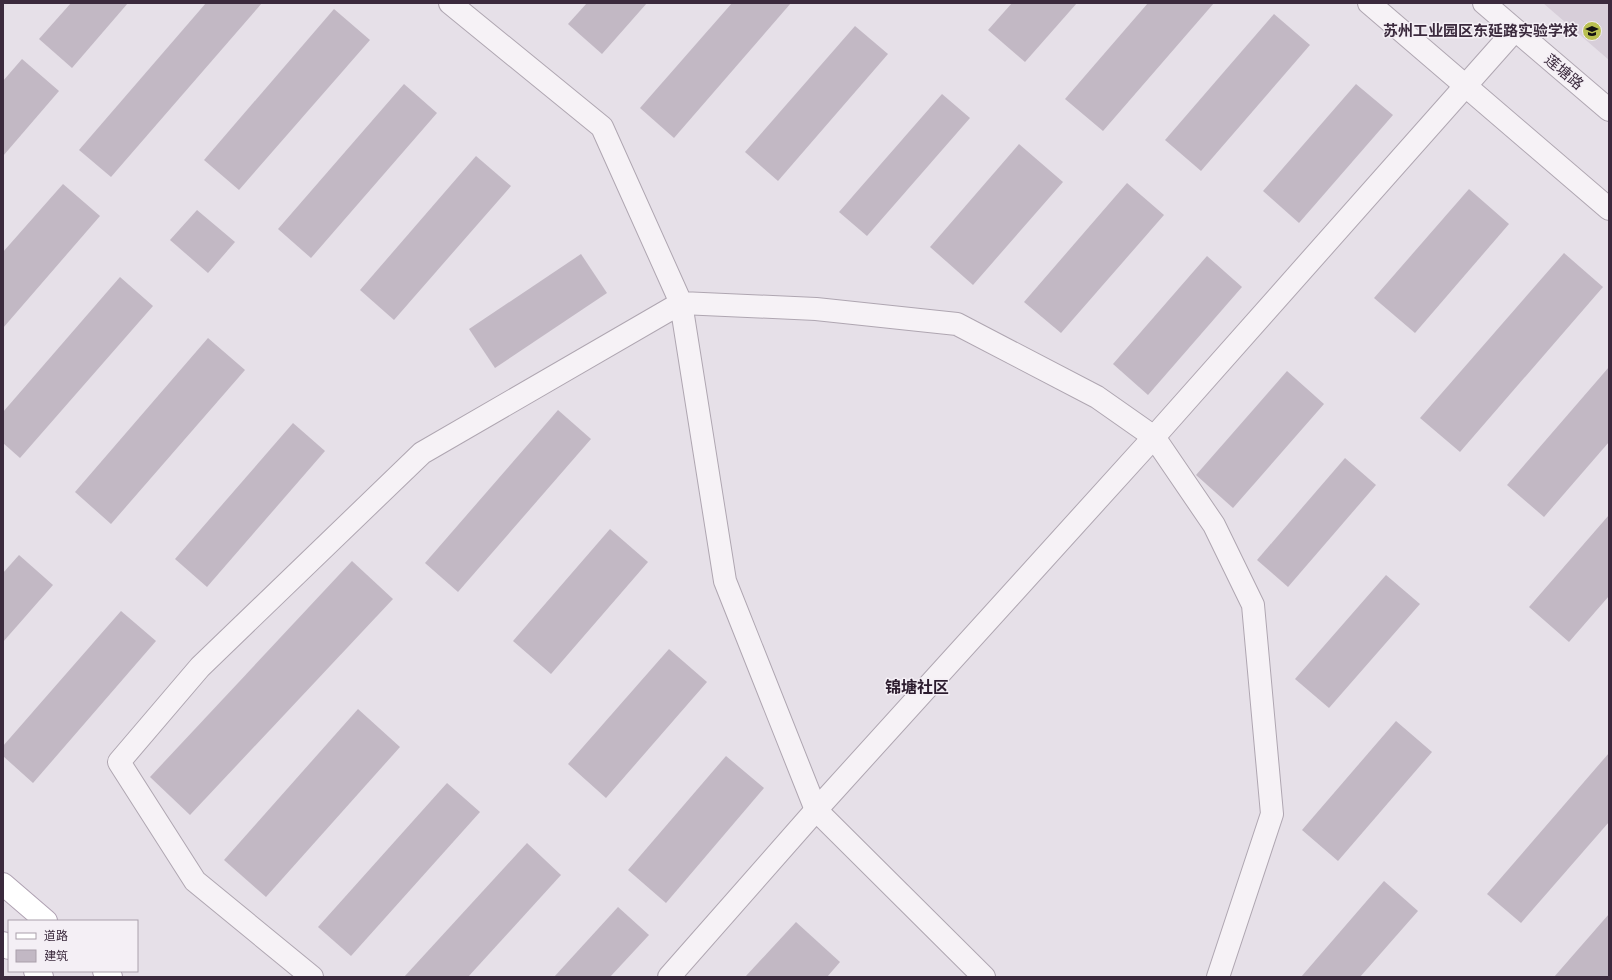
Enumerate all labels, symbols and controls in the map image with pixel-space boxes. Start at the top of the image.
school or university icon: 苏州工业园区东延路实验学校 [1581,20,1603,42]
place label: 苏州工业园区东延路实验学校 [1383,22,1578,39]
street label: 莲塘路 [1542,51,1587,93]
district label: 锦塘社区 [885,678,949,696]
legend [8,920,138,972]
text: 道路 [44,929,68,942]
text: 建筑 [44,949,68,962]

